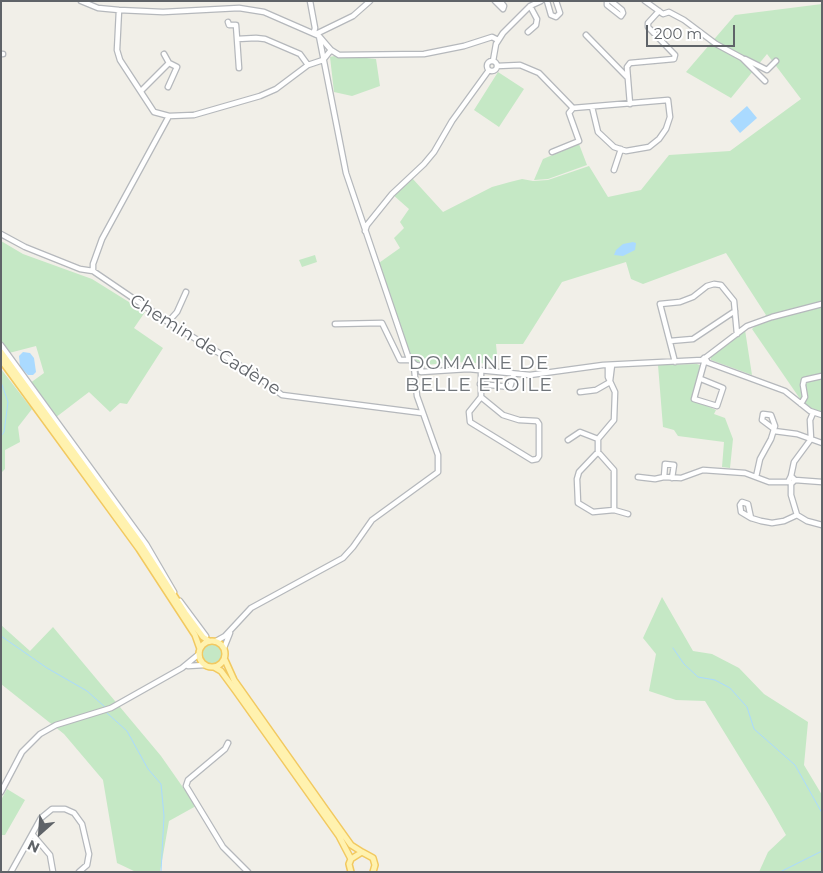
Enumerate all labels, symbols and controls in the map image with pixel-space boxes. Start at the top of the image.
scale bar [648,15,737,47]
text: 200 m [654,24,702,43]
street label: Chemin de Cadène [126,290,284,400]
district label: DOMAINE DE BELLE ETOILE [403,352,555,396]
north arrow [15,808,65,858]
text: N [24,836,42,857]

